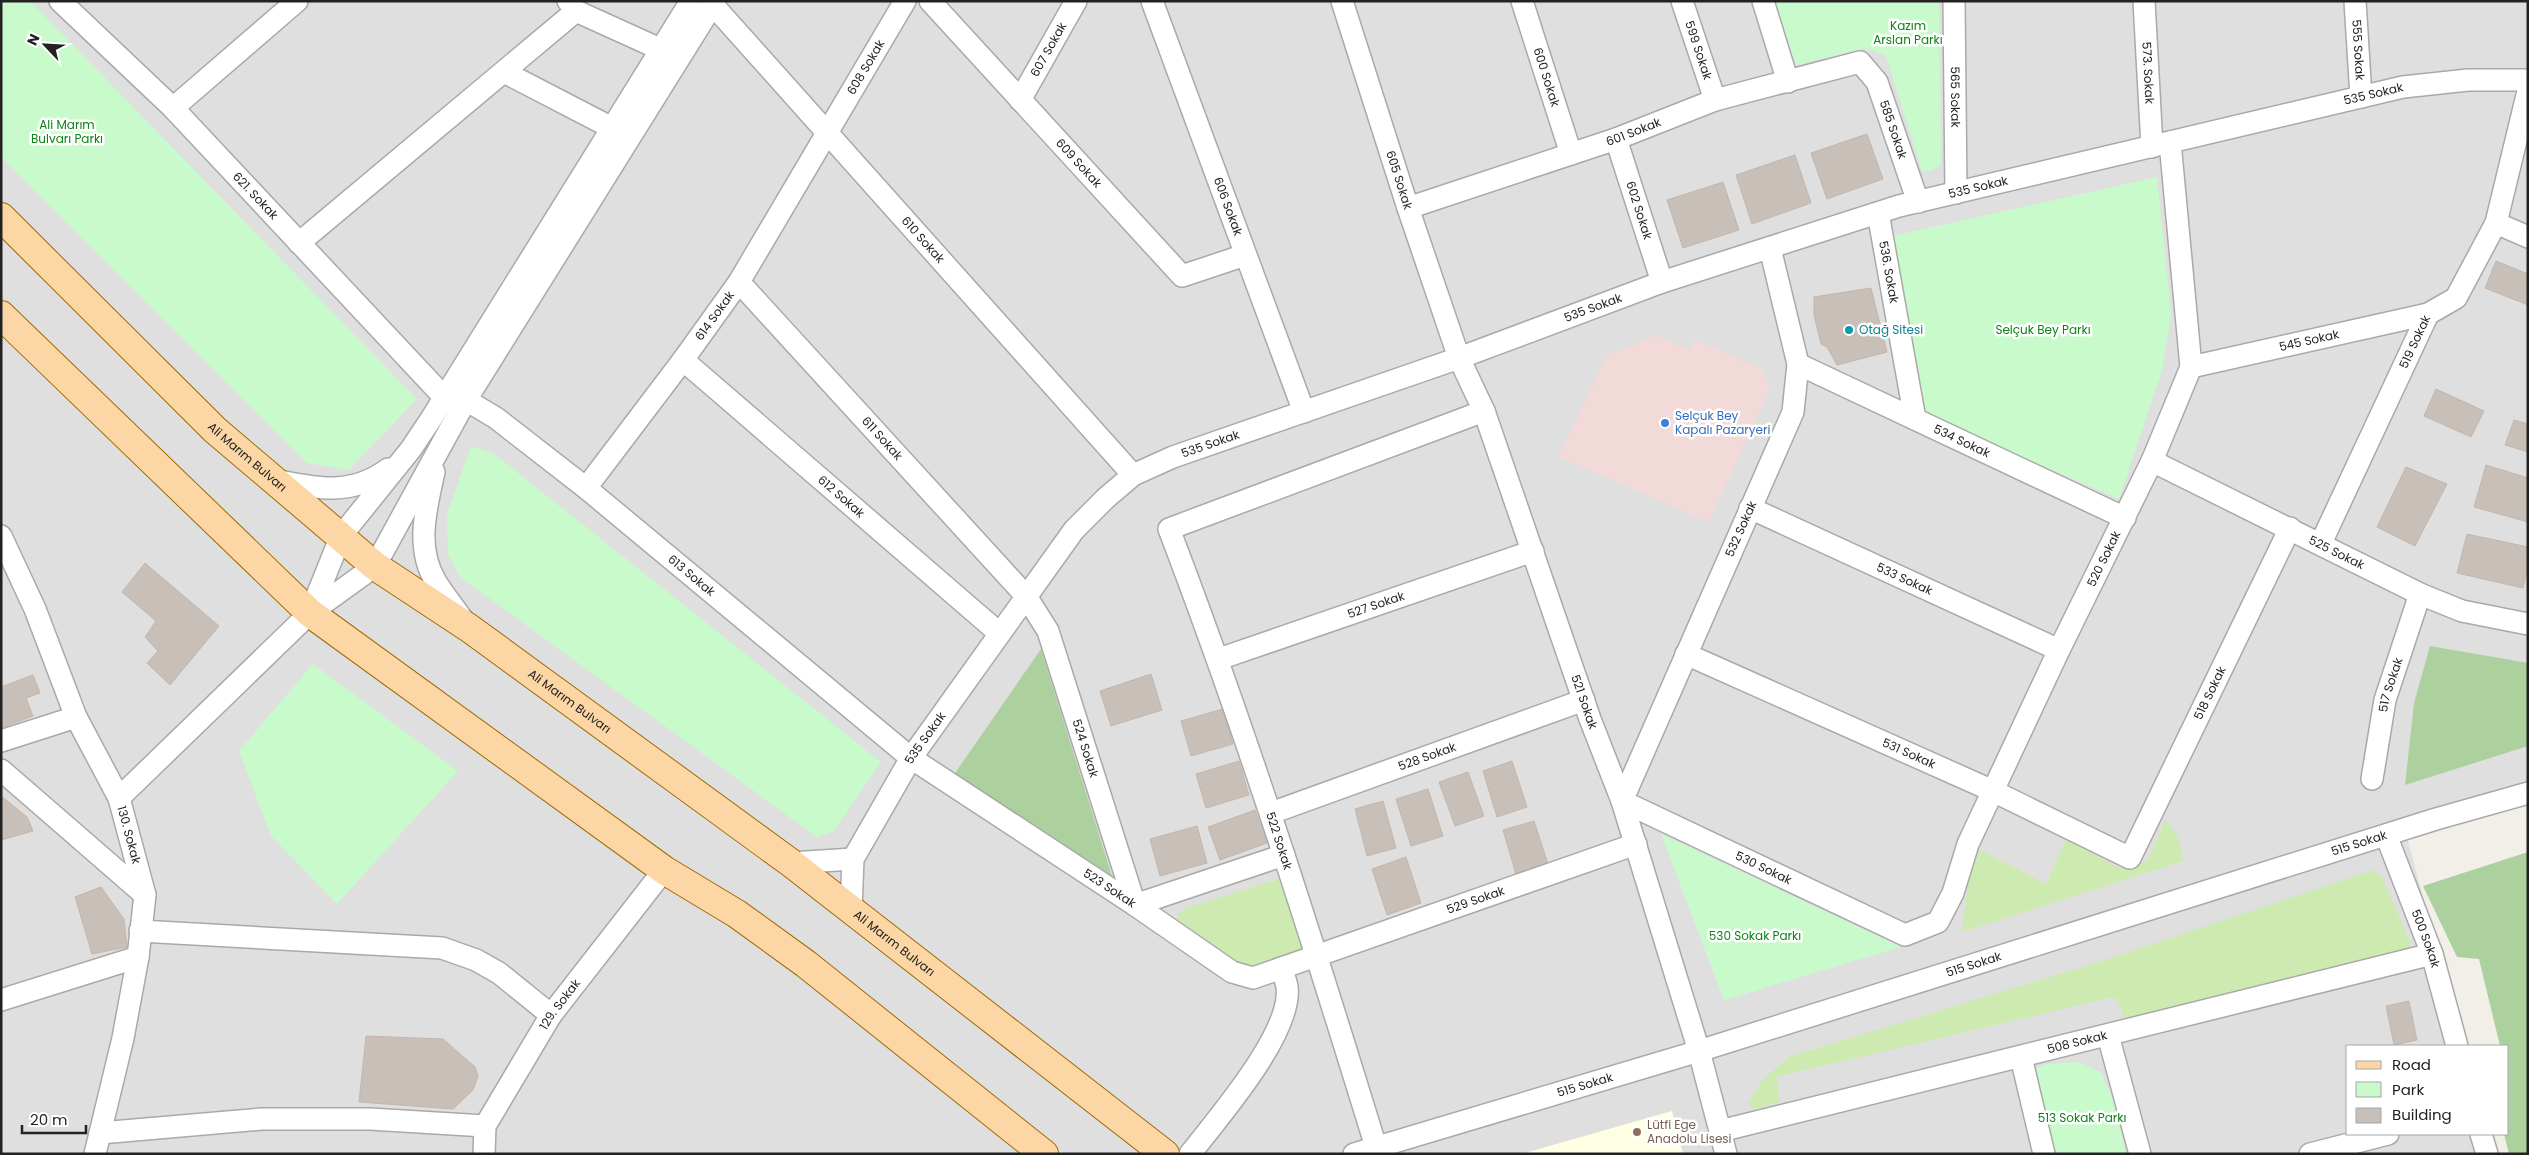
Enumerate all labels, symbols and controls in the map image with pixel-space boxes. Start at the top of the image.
park label: Kazım Arslan Parkı [1873,17,1943,48]
street label: 607 Sokak [1026,18,1071,80]
street label: 599 Sokak [1681,18,1717,83]
street label: 555 Sokak [2348,19,2369,82]
north arrow [20,20,70,70]
text: N [22,31,45,49]
street label: 608 Sokak [843,36,889,98]
street label: 573. Sokak [2138,41,2159,105]
street label: 600 Sokak [1529,45,1565,110]
street label: 565 Sokak [1947,66,1964,128]
street label: 535 Sokak [2342,78,2405,109]
street label: 585 Sokak [1876,98,1912,162]
street label: 601 Sokak [1604,113,1664,150]
park label: Ali Marım Bulvarı Parkı [31,116,103,147]
street label: 609 Sokak [1052,135,1106,192]
street label: 605 Sokak [1382,148,1417,212]
street label: 621. Sokak [229,168,283,224]
street label: 535 Sokak [1947,171,2010,202]
street label: 606 Sokak [1210,175,1247,239]
street label: 602 Sokak [1622,179,1657,242]
street label: 610 Sokak [898,212,949,267]
street label: 536. Sokak [1875,239,1903,305]
street label: 614 Sokak [691,287,738,344]
street label: 535 Sokak [1561,289,1625,326]
street label: 519 Sokak [2395,311,2435,371]
place label: Otağ Sitesi [1859,321,1923,338]
park label: Selçuk Bey Parkı [1995,321,2091,338]
marker: Otağ Sitesi [1843,324,1855,336]
street label: 545 Sokak [2277,325,2341,355]
place label: Selçuk Bey Kapalı Pazaryeri [1675,407,1770,438]
street label: 611 Sokak [858,413,907,464]
marker: Selçuk Bey Kapalı Pazaryeri [1659,417,1671,429]
street label: Ali Marım Bulvarı [204,418,291,495]
street label: 534 Sokak [1931,420,1994,462]
street label: 535 Sokak [1179,425,1242,462]
street label: 612 Sokak [814,471,869,522]
street label: 532 Sokak [1721,497,1761,560]
street label: 520 Sokak [2082,527,2125,589]
street label: 525 Sokak [2306,531,2368,574]
street label: 613 Sokak [664,550,720,600]
street label: 533 Sokak [1874,558,1936,599]
street label: 527 Sokak [1345,587,1407,622]
street label: 517 Sokak [2374,654,2407,713]
street label: 518 Sokak [2189,663,2230,722]
street label: Ali Marım Bulvarı [525,665,615,737]
street label: 521 Sokak [1567,672,1602,732]
street label: 535 Sokak [900,708,950,767]
street label: 524 Sokak [1069,717,1103,780]
street label: 531 Sokak [1880,734,1939,773]
street label: 528 Sokak [1396,738,1459,774]
street label: 130. Sokak [113,804,146,867]
street label: 522 Sokak [1262,810,1297,873]
street label: 515 Sokak [2329,826,2390,859]
street label: 530 Sokak [1733,847,1795,889]
street label: 523 Sokak [1080,864,1140,912]
street label: 529 Sokak [1444,881,1508,918]
street label: Ali Marım Bulvarı [850,906,939,980]
street label: 500 Sokak [2408,907,2445,970]
park label: 530 Sokak Parkı [1709,927,1801,944]
street label: 515 Sokak [1944,947,2004,981]
street label: 129. Sokak [535,975,585,1033]
street label: 508 Sokak [2045,1026,2110,1057]
legend [2346,1045,2509,1135]
text: Road [2392,1054,2431,1075]
street label: 515 Sokak [1555,1068,1615,1101]
text: Park [2392,1079,2424,1100]
scale bar [22,1102,86,1134]
text: Building [2392,1104,2452,1125]
text: 20 m [30,1109,68,1130]
park label: 513 Sokak Parkı [2038,1109,2126,1126]
place label: Lütfi Ege Anadolu Lisesi [1647,1116,1732,1147]
marker: Lütfi Ege Anadolu Lisesi [1631,1126,1643,1138]

